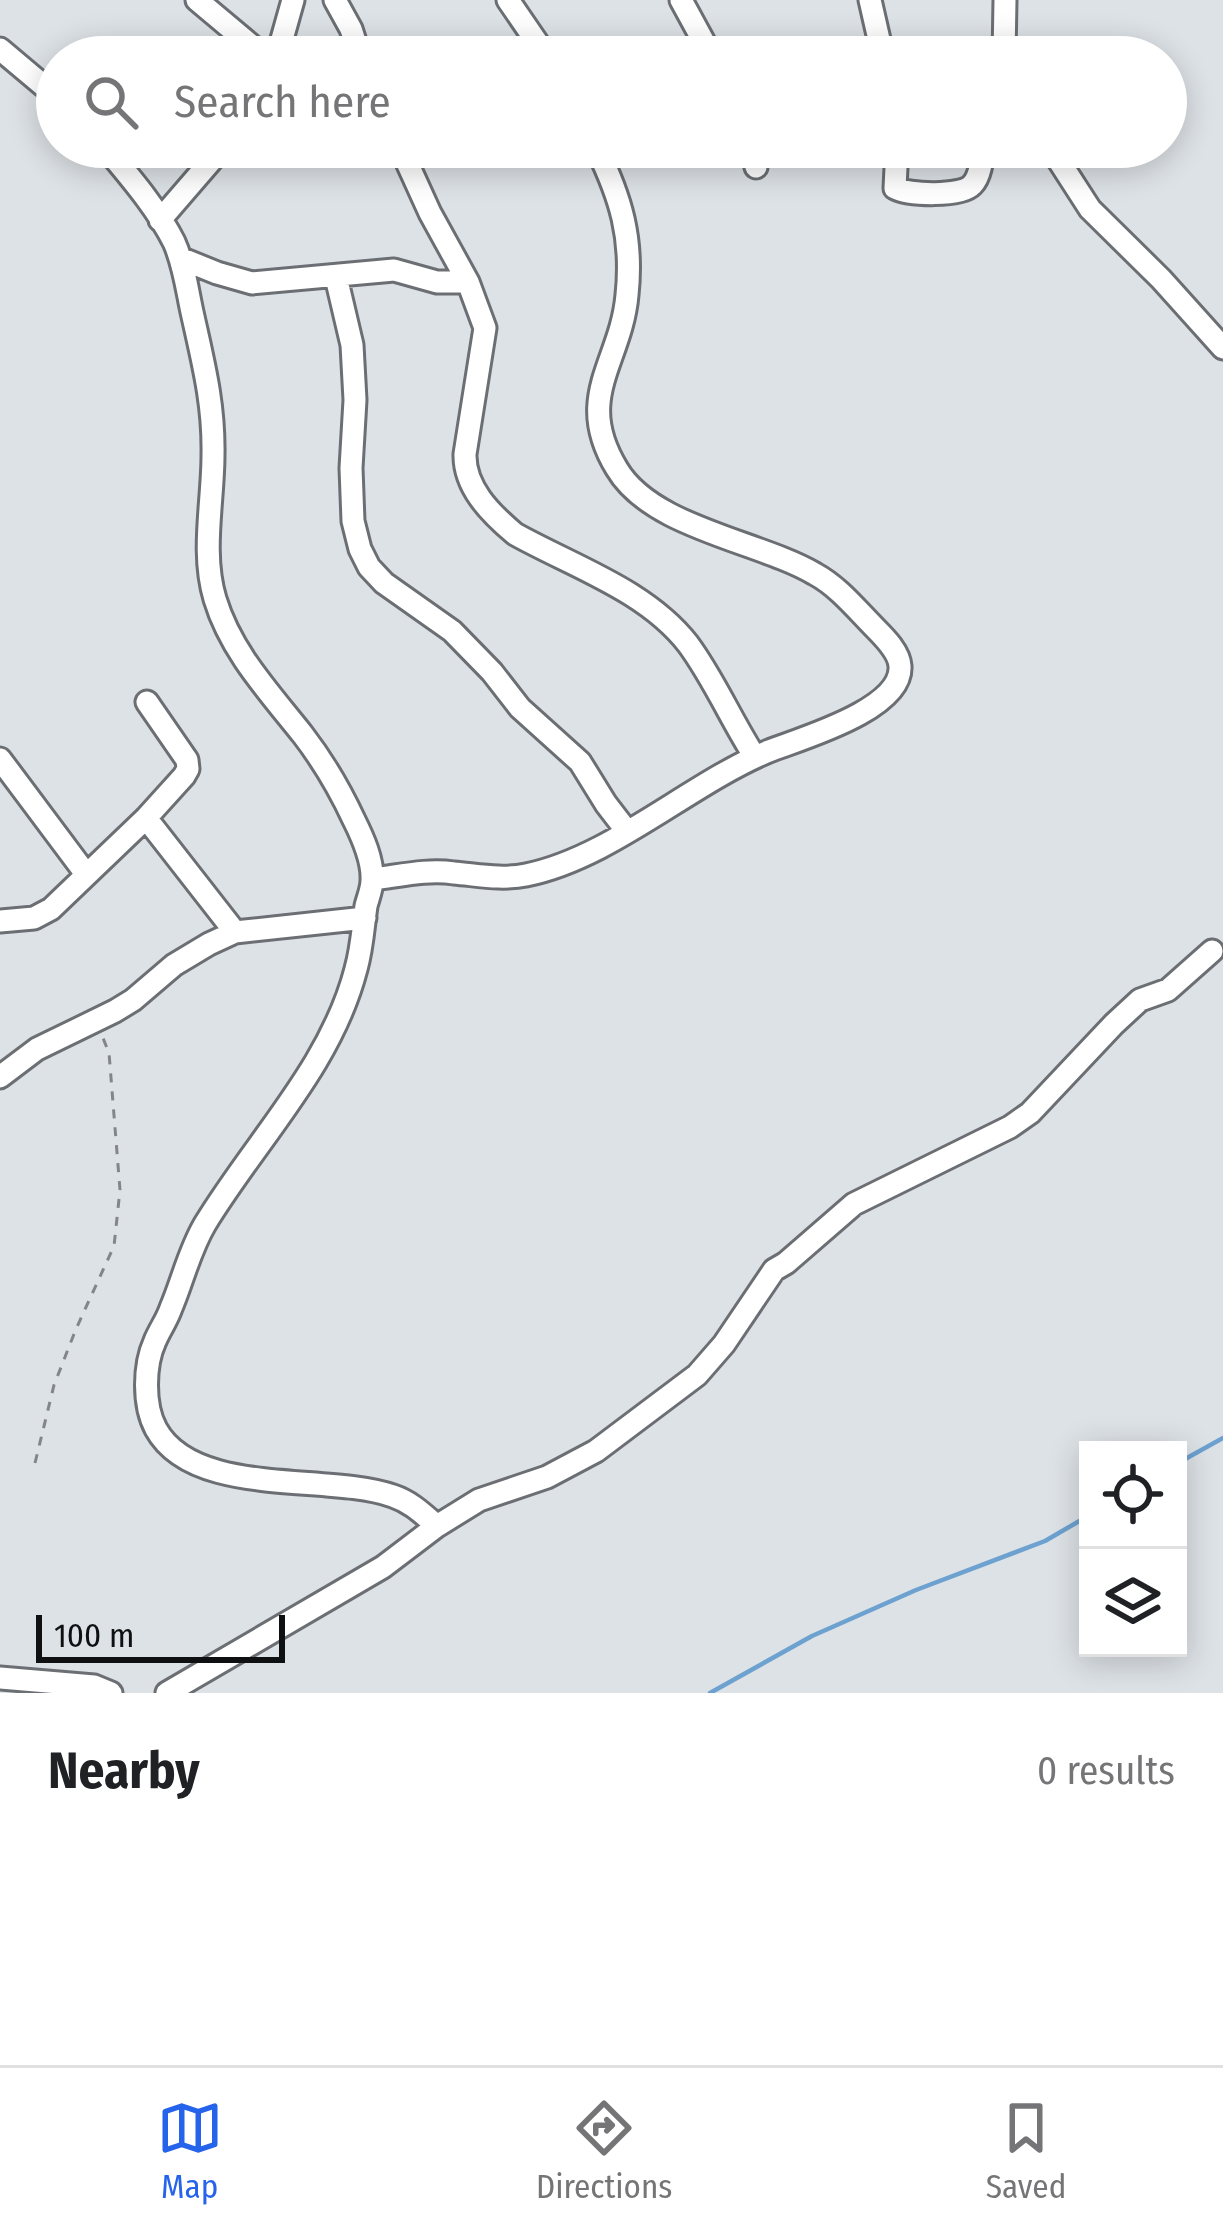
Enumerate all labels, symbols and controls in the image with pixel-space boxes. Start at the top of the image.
search box [36,36,1187,168]
icon: search [78,69,144,135]
text: Search here [174,75,391,129]
map controls [1079,1441,1187,1657]
button: locate [1079,1441,1187,1549]
button: layers [1079,1549,1187,1657]
scale bar [36,1609,285,1662]
text: 100 m [54,1616,134,1656]
text: Nearby [48,1740,200,1802]
text: 0 results [1037,1748,1175,1794]
tab: Map [157,2095,223,2207]
tab: Directions [536,2095,672,2207]
tab: Saved [986,2095,1066,2207]

